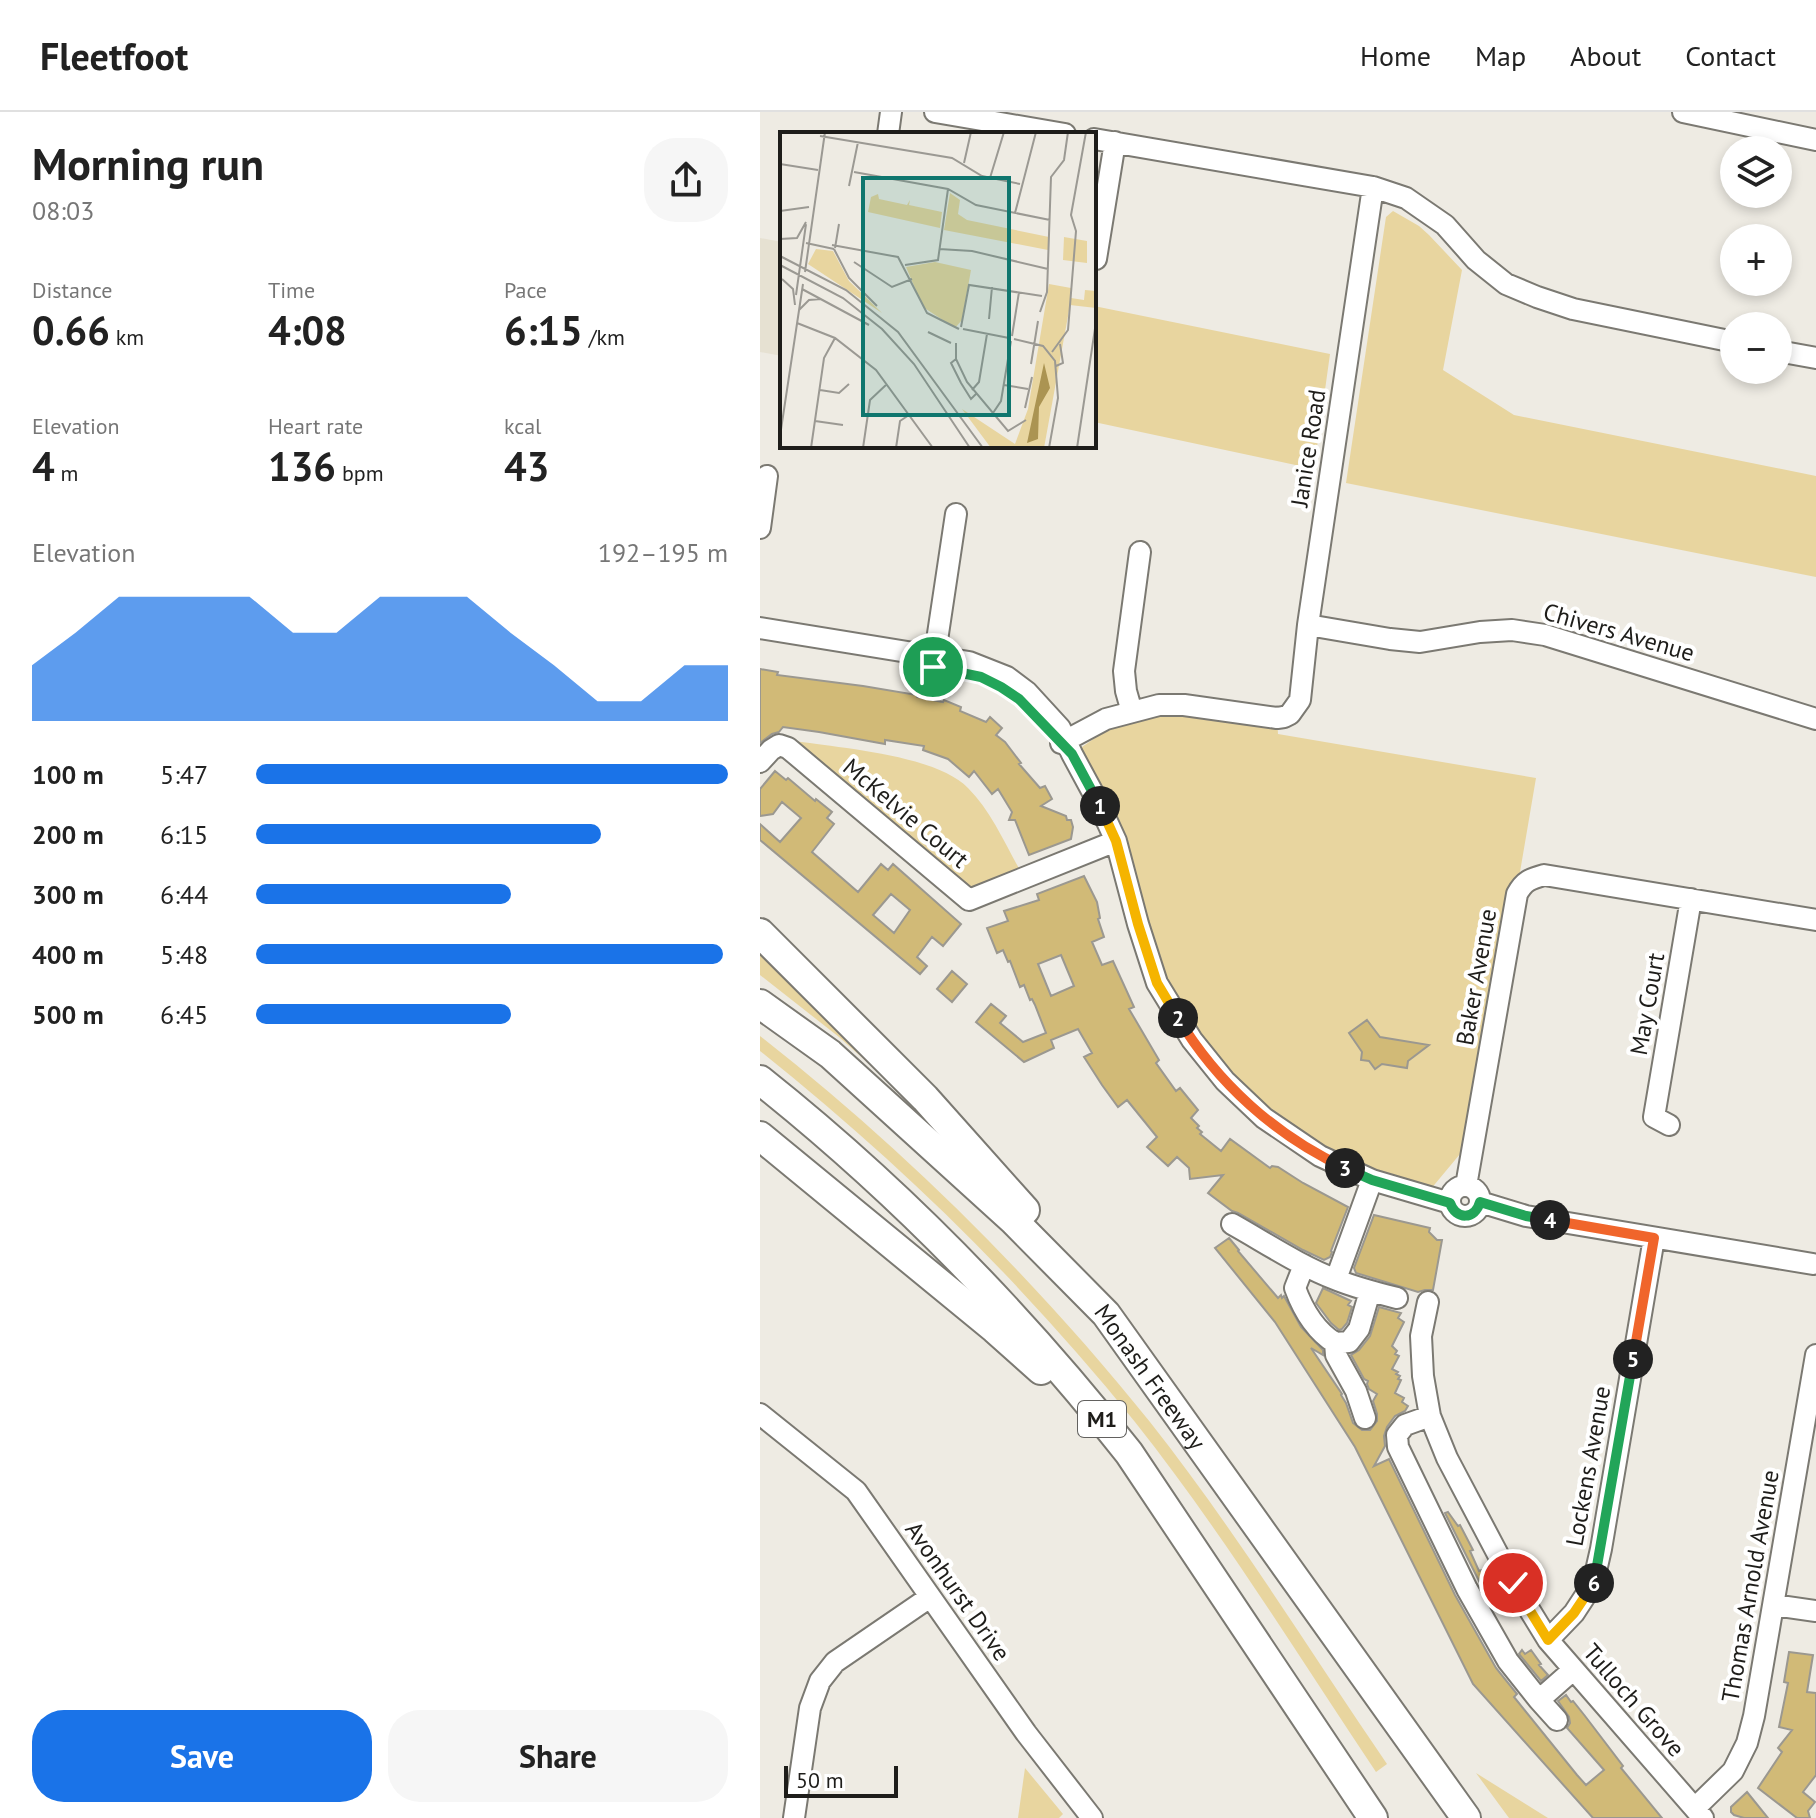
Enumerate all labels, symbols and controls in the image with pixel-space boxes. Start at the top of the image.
text: Fleetfoot [40,31,188,80]
text: Home [1360,37,1431,74]
text: Map [1475,37,1526,74]
text: About [1570,37,1641,74]
text: Contact [1685,37,1776,74]
inset map [780,132,1096,448]
text: Morning run [32,135,264,192]
map controls [1720,136,1792,384]
button: layers [1720,136,1792,208]
button: share [644,138,728,222]
text: 08:03 [32,194,94,227]
button: + [1720,224,1792,296]
text: Distance [32,276,113,304]
text: Time [268,276,315,304]
text: Pace [504,276,547,304]
text: 0.66 [32,304,110,356]
text: 4:08 [268,304,347,356]
text: 6:15 [504,304,583,356]
button: − [1720,312,1792,384]
text: km [110,323,144,351]
text: /km [583,323,625,351]
street label: Janice Road [1283,387,1333,510]
text: Elevation [32,412,120,440]
text: Heart rate [268,412,363,440]
text: kcal [504,412,542,440]
text: 4 [32,440,55,492]
text: 136 [268,440,336,492]
text: 43 [504,440,549,492]
text: m [55,459,78,487]
text: bpm [336,459,384,487]
text: Elevation [32,536,136,569]
text: 192–195 m [598,536,728,569]
street label: Chivers Avenue [1540,596,1698,668]
pin [899,633,967,701]
icon: arrive [911,645,955,689]
street label: McKelvie Court [837,751,975,875]
text: 100 m [32,758,104,791]
text: 5:47 [160,758,208,791]
pin: 1 [1080,786,1120,826]
text: 1 [1094,792,1106,820]
text: 200 m [32,818,104,851]
text: 6:15 [160,818,208,851]
text: 300 m [32,878,104,911]
text: 6:44 [160,878,208,911]
street label: Baker Avenue [1449,906,1503,1048]
text: 400 m [32,938,104,971]
text: 5:48 [160,938,208,971]
street label: May Court [1623,950,1671,1058]
text: 500 m [32,998,104,1031]
text: 6:45 [160,998,208,1031]
pin: 2 [1158,998,1198,1038]
text: 2 [1172,1004,1184,1032]
pin: 3 [1325,1148,1365,1188]
text: 3 [1339,1154,1351,1182]
pin: 4 [1530,1200,1570,1240]
text: 4 [1544,1206,1556,1234]
street label: Monash Freeway [1088,1297,1213,1455]
pin: 5 [1613,1339,1653,1379]
text: 5 [1627,1345,1639,1373]
street label: Lockens Avenue [1559,1384,1617,1548]
road number: M1 [1078,1401,1126,1437]
street label: Thomas Arnold Avenue [1714,1468,1786,1704]
street label: Avonhurst Drive [899,1515,1017,1667]
pin [1479,1549,1547,1617]
icon: check [1491,1561,1535,1605]
pin: 6 [1574,1563,1614,1603]
text: 6 [1588,1569,1600,1597]
street label: Tulloch Grove [1576,1637,1692,1763]
button: Save [32,1710,372,1802]
button: Share [388,1710,728,1802]
scale bar [784,1762,898,1798]
text: 50 m [796,1766,844,1794]

